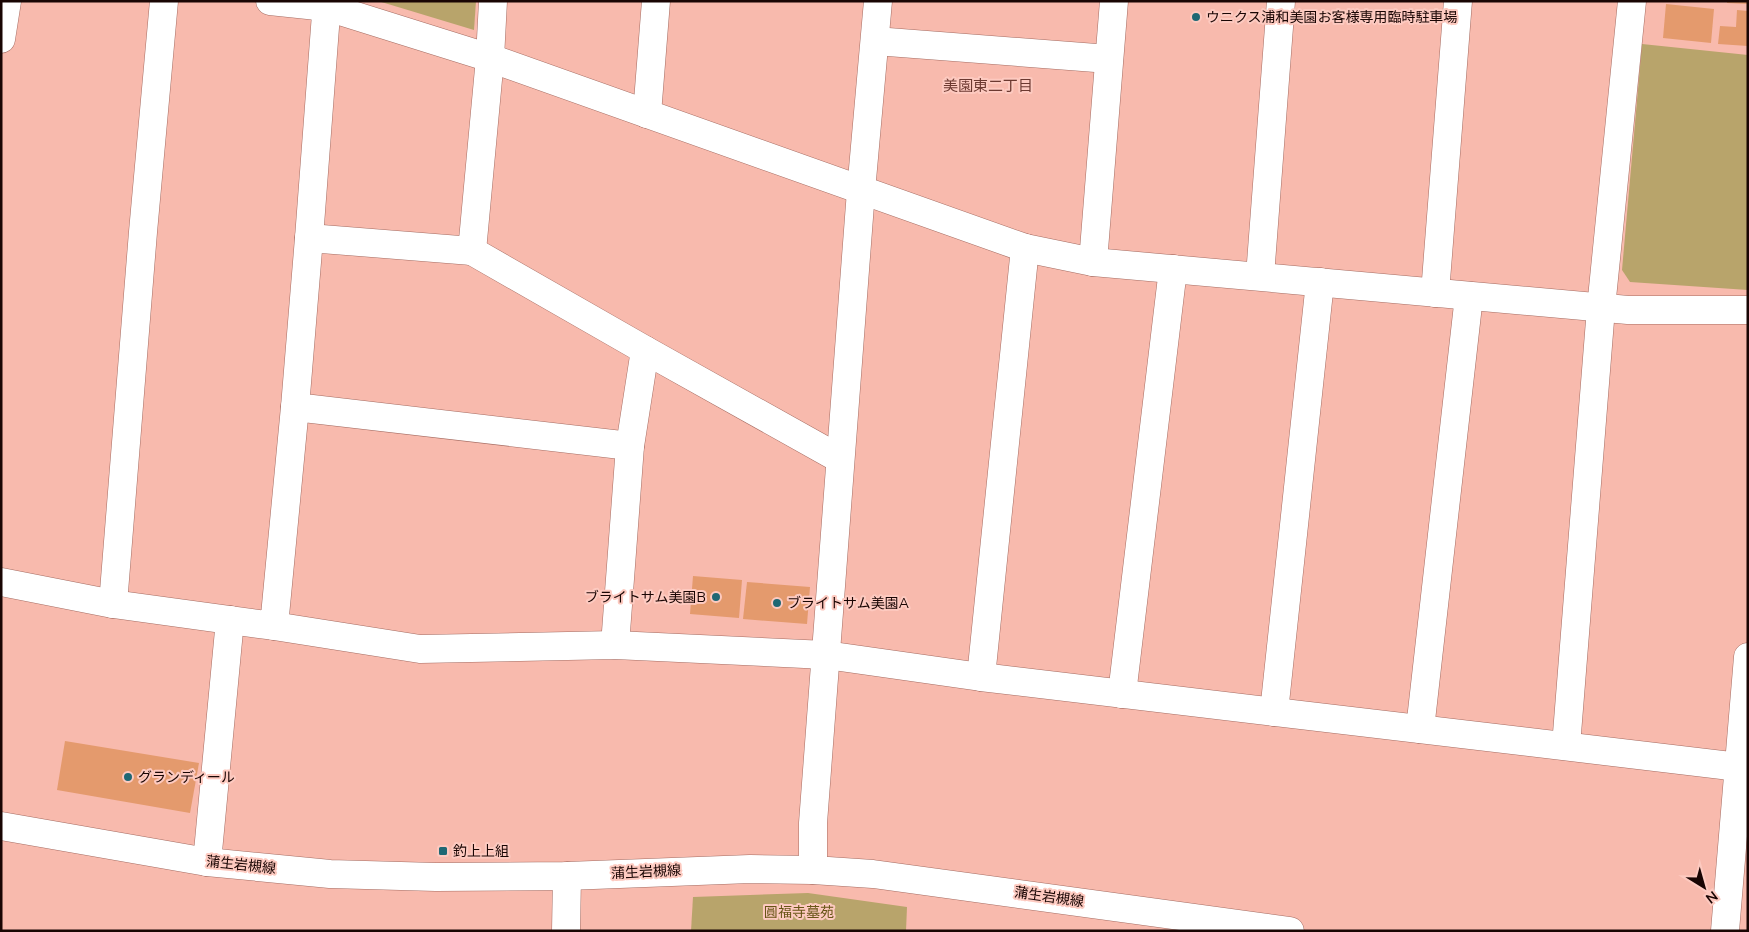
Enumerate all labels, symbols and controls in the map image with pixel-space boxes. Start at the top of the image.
place label: ウニクス浦和美園お客様専用臨時駐車場 [1206,8,1458,27]
marker: ウニクス浦和美園お客様専用臨時駐車場 [1190,11,1202,23]
district label: 美園東二丁目 [943,76,1033,96]
place label: ブライトサム美園B [585,588,706,607]
marker: ブライトサム美園B [710,591,722,603]
place label: ブライトサム美園A [787,594,909,613]
marker: ブライトサム美園A [771,597,783,609]
place label: グランディール [138,768,235,787]
marker: グランディール [122,771,134,783]
place label: 釣上上組 [453,842,509,861]
marker: 釣上上組 [437,845,449,857]
street label: 蒲生岩槻線 [205,852,277,878]
street label: 蒲生岩槻線 [611,861,681,883]
north arrow [1679,862,1729,912]
street label: 蒲生岩槻線 [1013,883,1085,911]
text: N [1702,886,1721,908]
park label: 圓福寺墓苑 [764,903,834,922]

